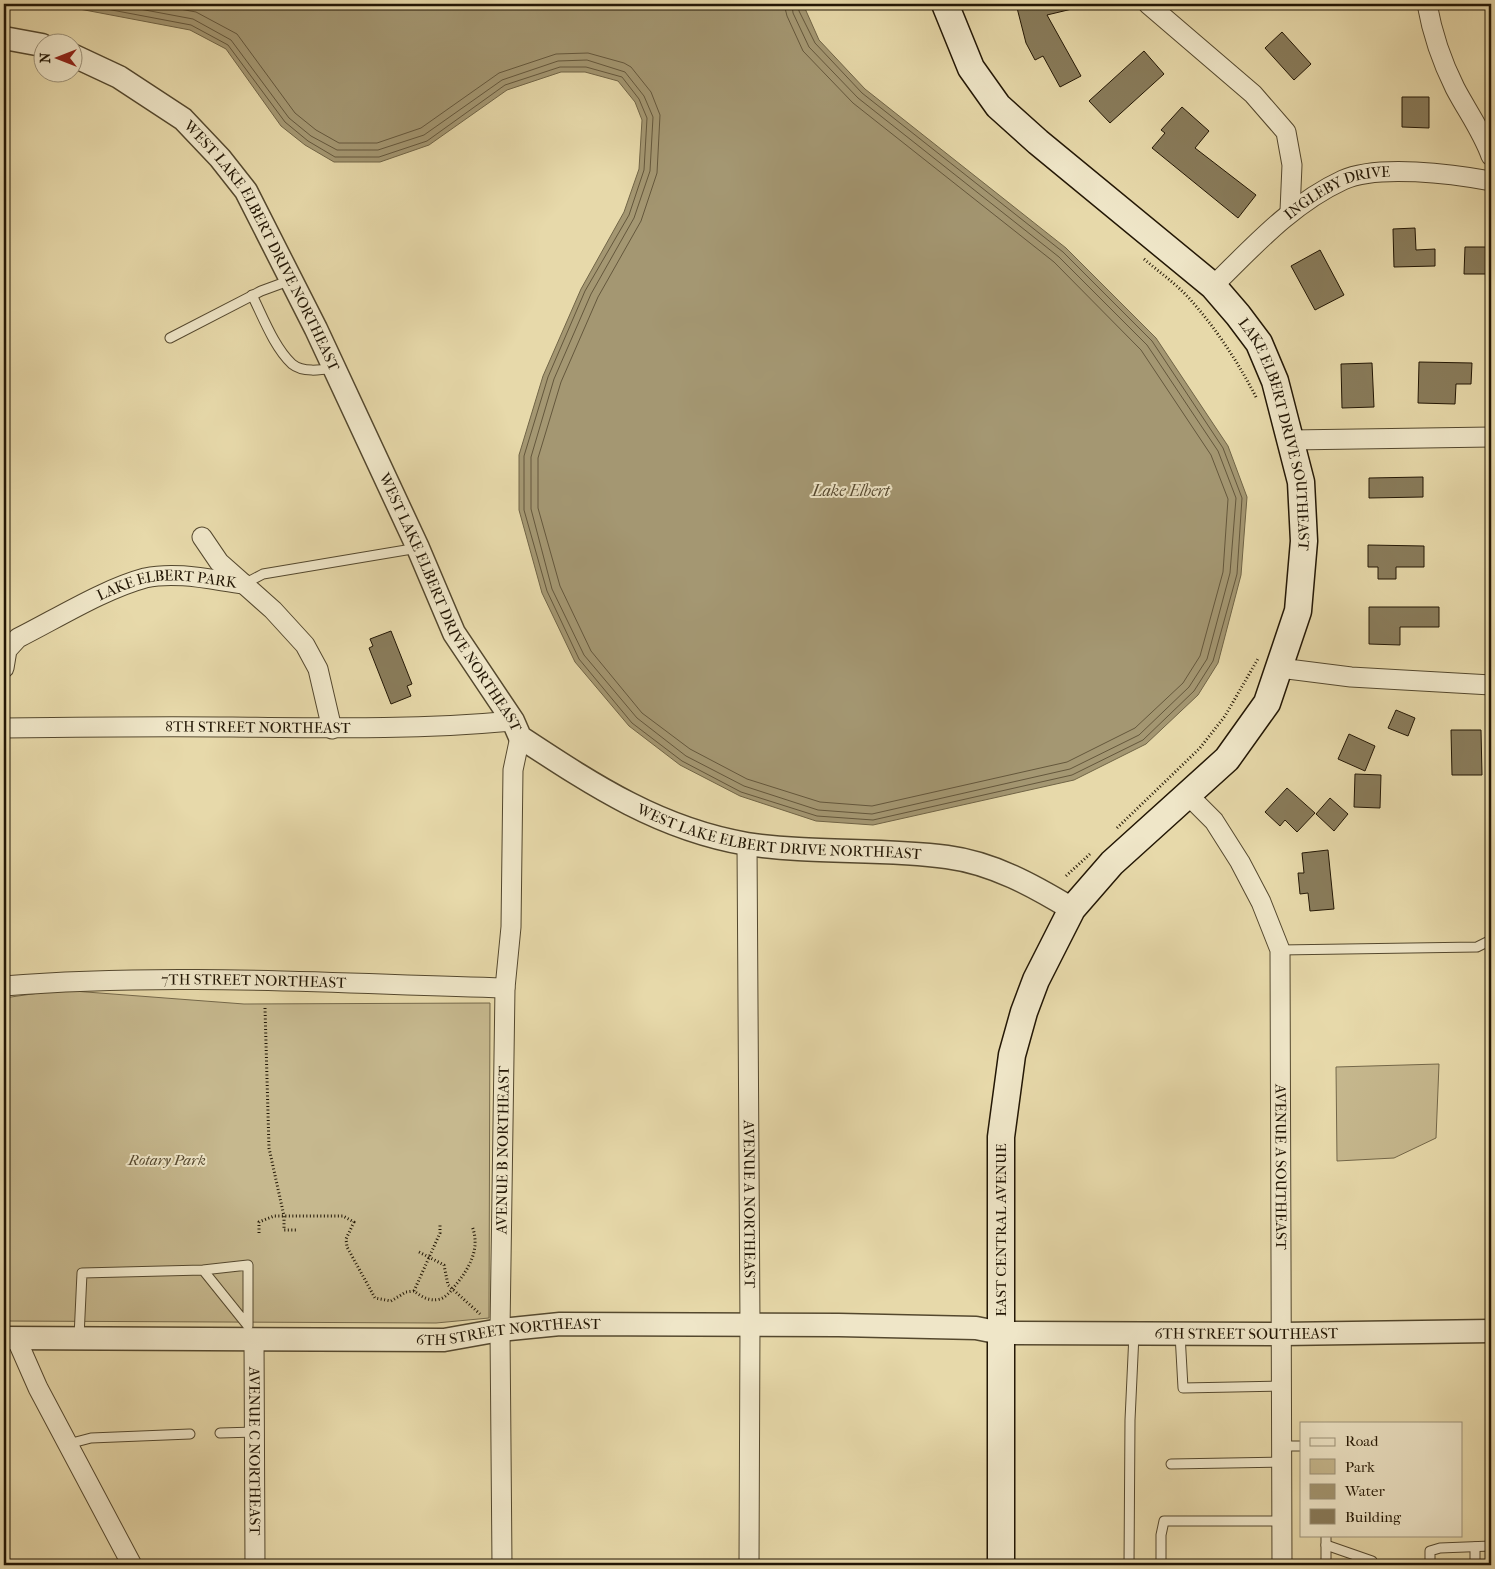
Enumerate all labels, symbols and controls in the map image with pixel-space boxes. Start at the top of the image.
north arrow [32,32,82,82]
text: N [37,52,54,63]
street label: WEST LAKE ELBERT DRIVE NORTHEAST [179,116,344,375]
street label: INGLEBY DRIVE [1281,163,1391,223]
street label: LAKE ELBERT DRIVE SOUTHEAST [1234,314,1313,552]
street label: WEST LAKE ELBERT DRIVE NORTHEAST [375,469,526,735]
water label: Lake Elbert [811,481,891,500]
street label: LAKE ELBERT PARK [94,566,239,604]
street label: 8TH STREET NORTHEAST [165,718,352,737]
street label: WEST LAKE ELBERT DRIVE NORTHEAST [633,799,923,863]
street label: 7TH STREET NORTHEAST [161,970,347,992]
street label: AVENUE B NORTHEAST [492,1065,513,1235]
street label: AVENUE A SOUTHEAST [1271,1083,1290,1251]
street label: AVENUE A NORTHEAST [740,1119,759,1289]
street label: EAST CENTRAL AVENUE [992,1143,1010,1317]
park label: Rotary Park [127,1151,206,1169]
street label: 6TH STREET NORTHEAST [416,1315,602,1349]
street label: 6TH STREET SOUTHEAST [1154,1324,1339,1343]
street label: AVENUE C NORTHEAST [245,1366,264,1536]
legend [1300,1422,1462,1536]
text: Road [1345,1432,1379,1450]
text: Park [1345,1458,1375,1476]
text: Water [1344,1482,1385,1500]
text: Building [1345,1508,1402,1526]

